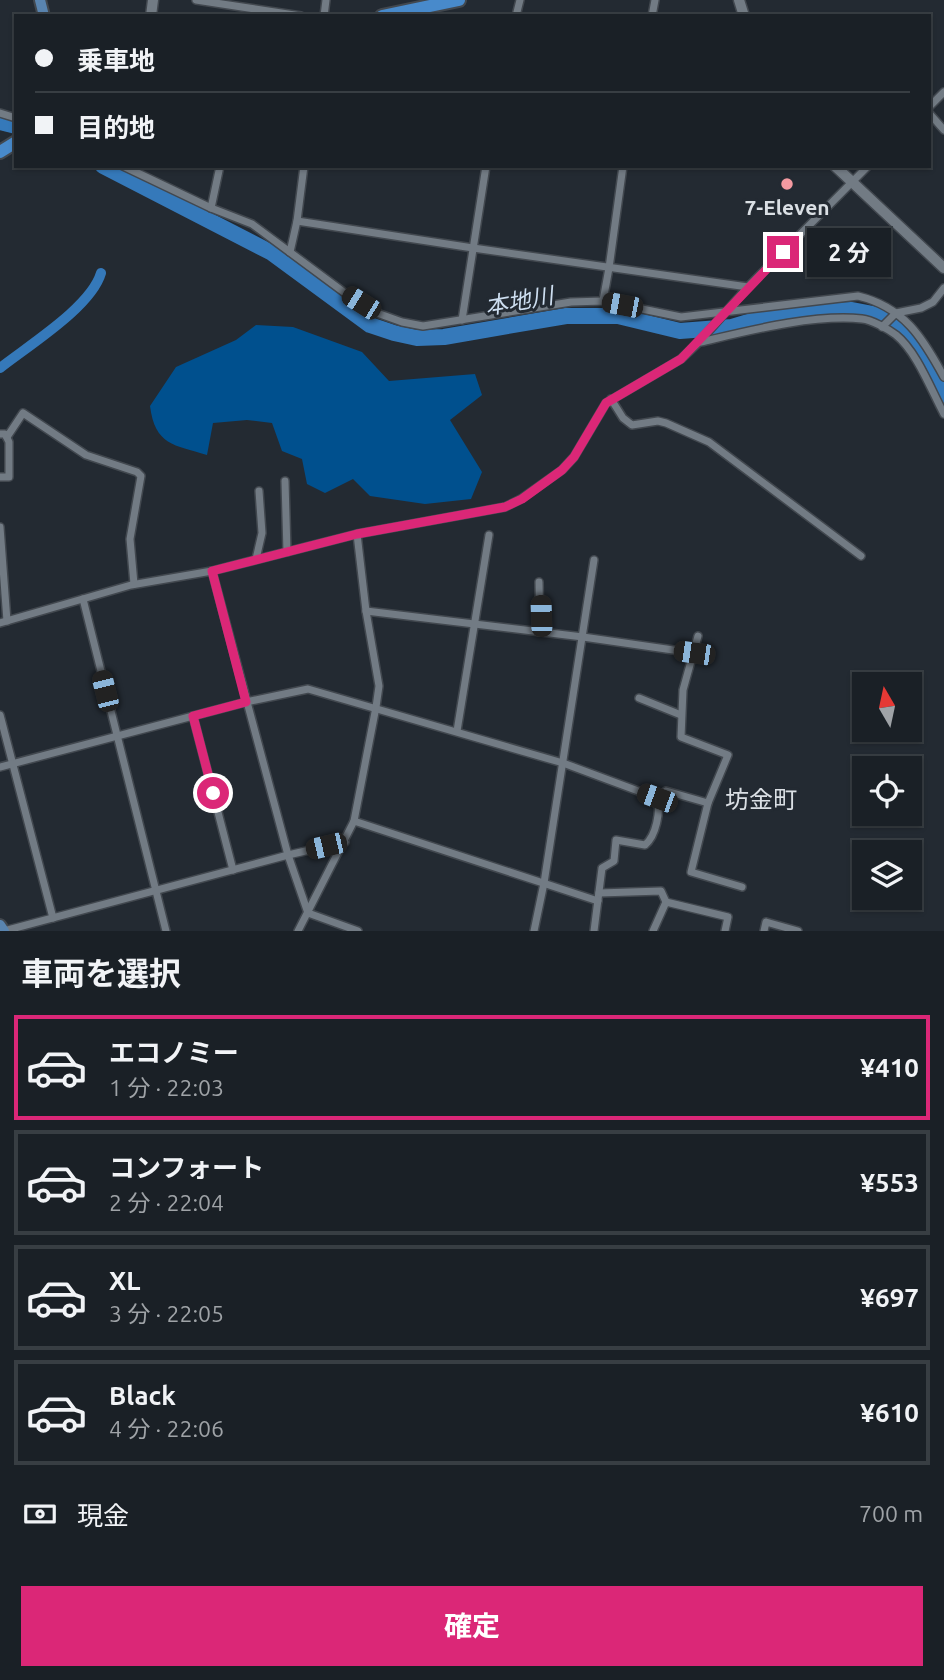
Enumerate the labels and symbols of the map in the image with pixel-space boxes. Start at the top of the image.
marker: 7-Eleven [779,176,795,192]
place label: 7-Eleven [744,195,830,219]
callout: 2 分 [808,228,892,276]
route end [767,236,799,268]
water label: 本地川 [483,282,558,319]
car [338,283,385,323]
car [600,291,645,319]
car [530,595,553,637]
car [672,640,717,666]
car [90,668,121,714]
north arrow [852,672,922,742]
route start [197,777,229,809]
car [634,781,681,815]
district label: 坊金町 [725,786,797,813]
car [304,831,349,861]

